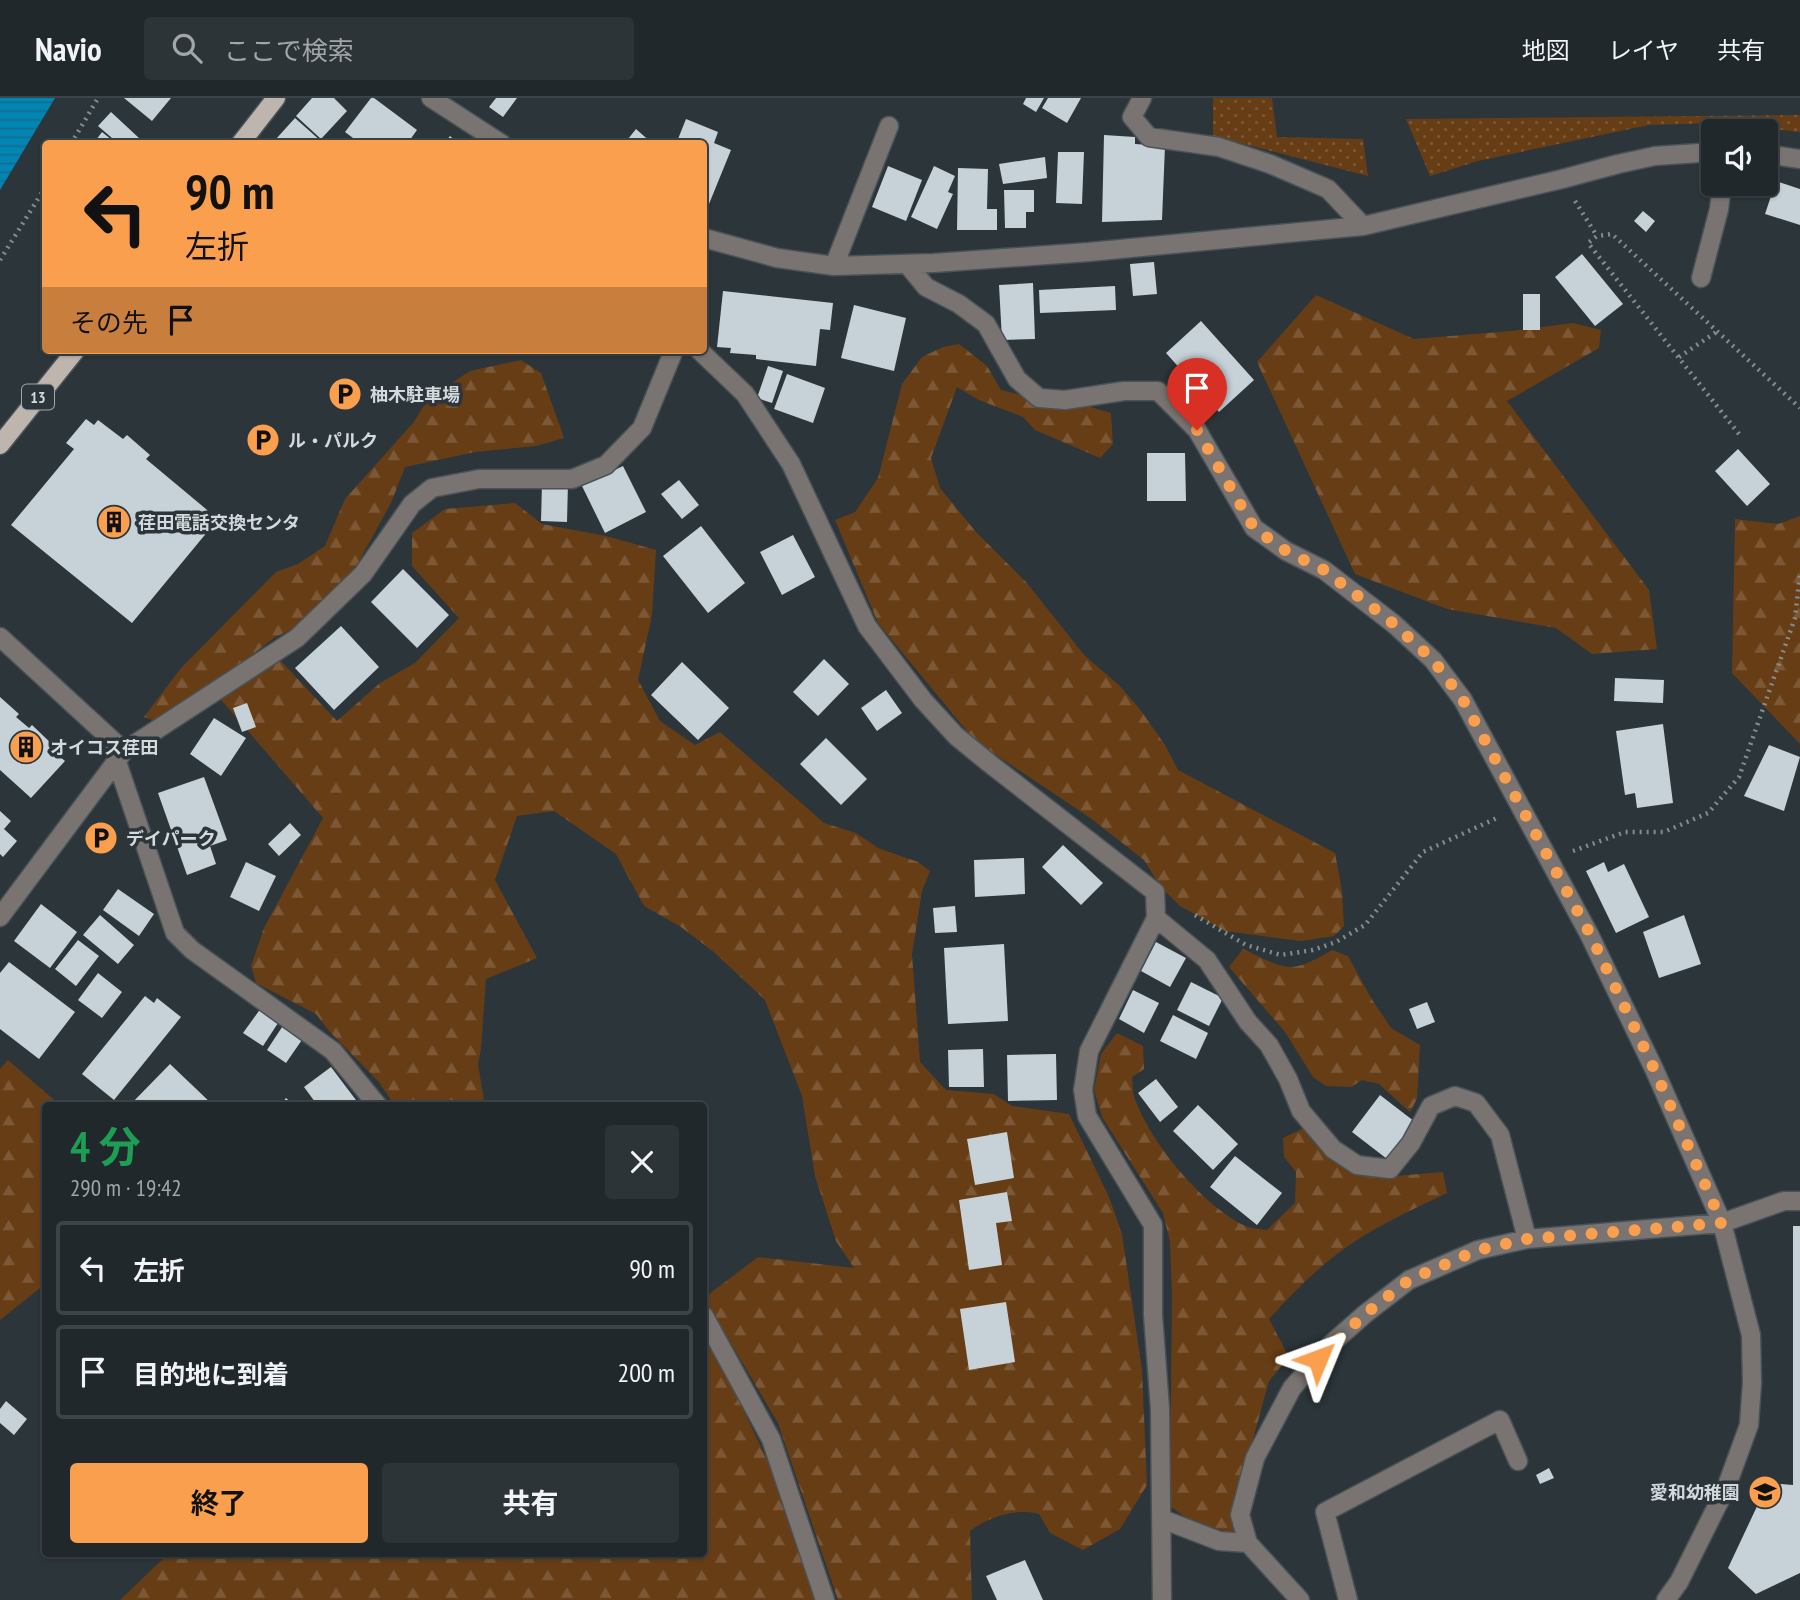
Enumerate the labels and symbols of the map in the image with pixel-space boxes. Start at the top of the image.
pin [1167,358,1227,430]
parking icon: 柚木駐車場 [326,375,364,413]
place label: 柚木駐車場 [370,383,460,406]
road number: 13 [22,384,54,410]
parking icon: ル・パルク [244,421,282,459]
place label: ル・パルク [288,429,378,452]
building icon: 荏田電話交換センタ [95,503,133,541]
place label: 荏田電話交換センタ [138,511,300,534]
building icon: オイコス荏田 [7,728,45,766]
place label: オイコス荏田 [50,736,158,759]
parking icon: デイパーク [82,819,120,857]
place label: デイパーク [126,827,216,850]
position arrow [1281,1322,1355,1396]
school or university icon: 愛和幼稚園 [1746,1473,1784,1511]
place label: 愛和幼稚園 [1650,1481,1740,1504]

